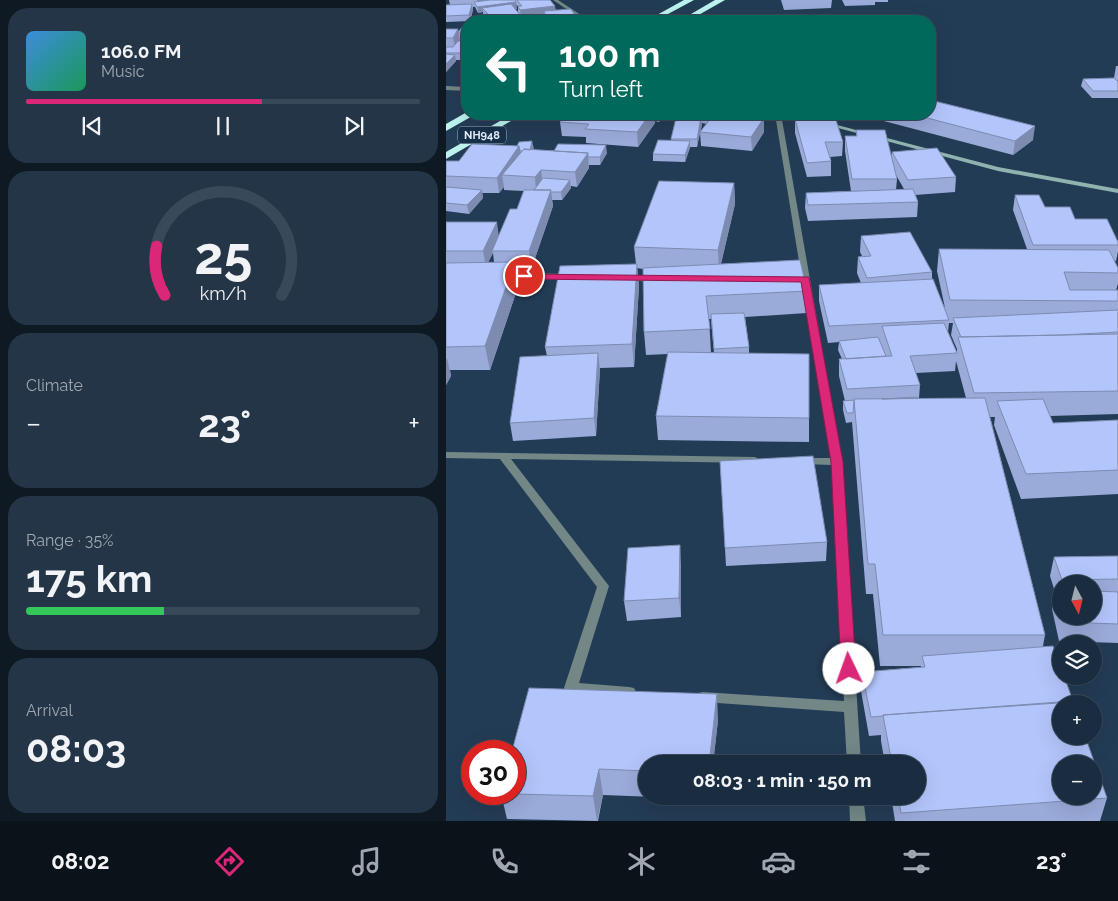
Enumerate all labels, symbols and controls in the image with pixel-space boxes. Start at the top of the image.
text: 100 m [559,34,660,75]
icon: left [476,35,541,100]
text: 106.0 FM [101,40,181,62]
text: Music [101,62,145,81]
text: Turn left [559,76,643,102]
icon: previous [78,112,106,140]
icon: pause [209,112,237,140]
icon: next [340,112,368,140]
road number: NH948 [458,126,506,144]
text: 25 [194,225,252,286]
pin [503,255,545,297]
icon: arrive [510,262,538,290]
text: km/h [199,283,247,304]
text: Climate [26,376,83,395]
text: 23° [198,401,251,446]
text: − [26,407,41,440]
text: + [408,407,420,440]
text: Range · 35% [26,531,114,550]
text: 175 km [26,556,152,601]
north arrow [1052,575,1102,625]
map controls [1052,575,1102,805]
button: layers [1052,635,1102,685]
position arrow [822,642,874,694]
button: + [1052,695,1102,745]
text: Arrival [26,701,73,720]
text: 08:03 [26,726,126,771]
speed limit sign: 30 [461,740,526,805]
button: − [1052,755,1102,805]
text: 08:03 · 1 min · 150 m [693,769,871,791]
icon: directions [212,844,247,879]
icon: music [349,844,384,879]
icon: phone [487,844,522,879]
icon: climate [624,844,659,879]
icon: car [761,844,796,879]
icon: filters [899,844,934,879]
text: 08:02 [51,848,109,874]
text: 23° [1036,848,1067,874]

